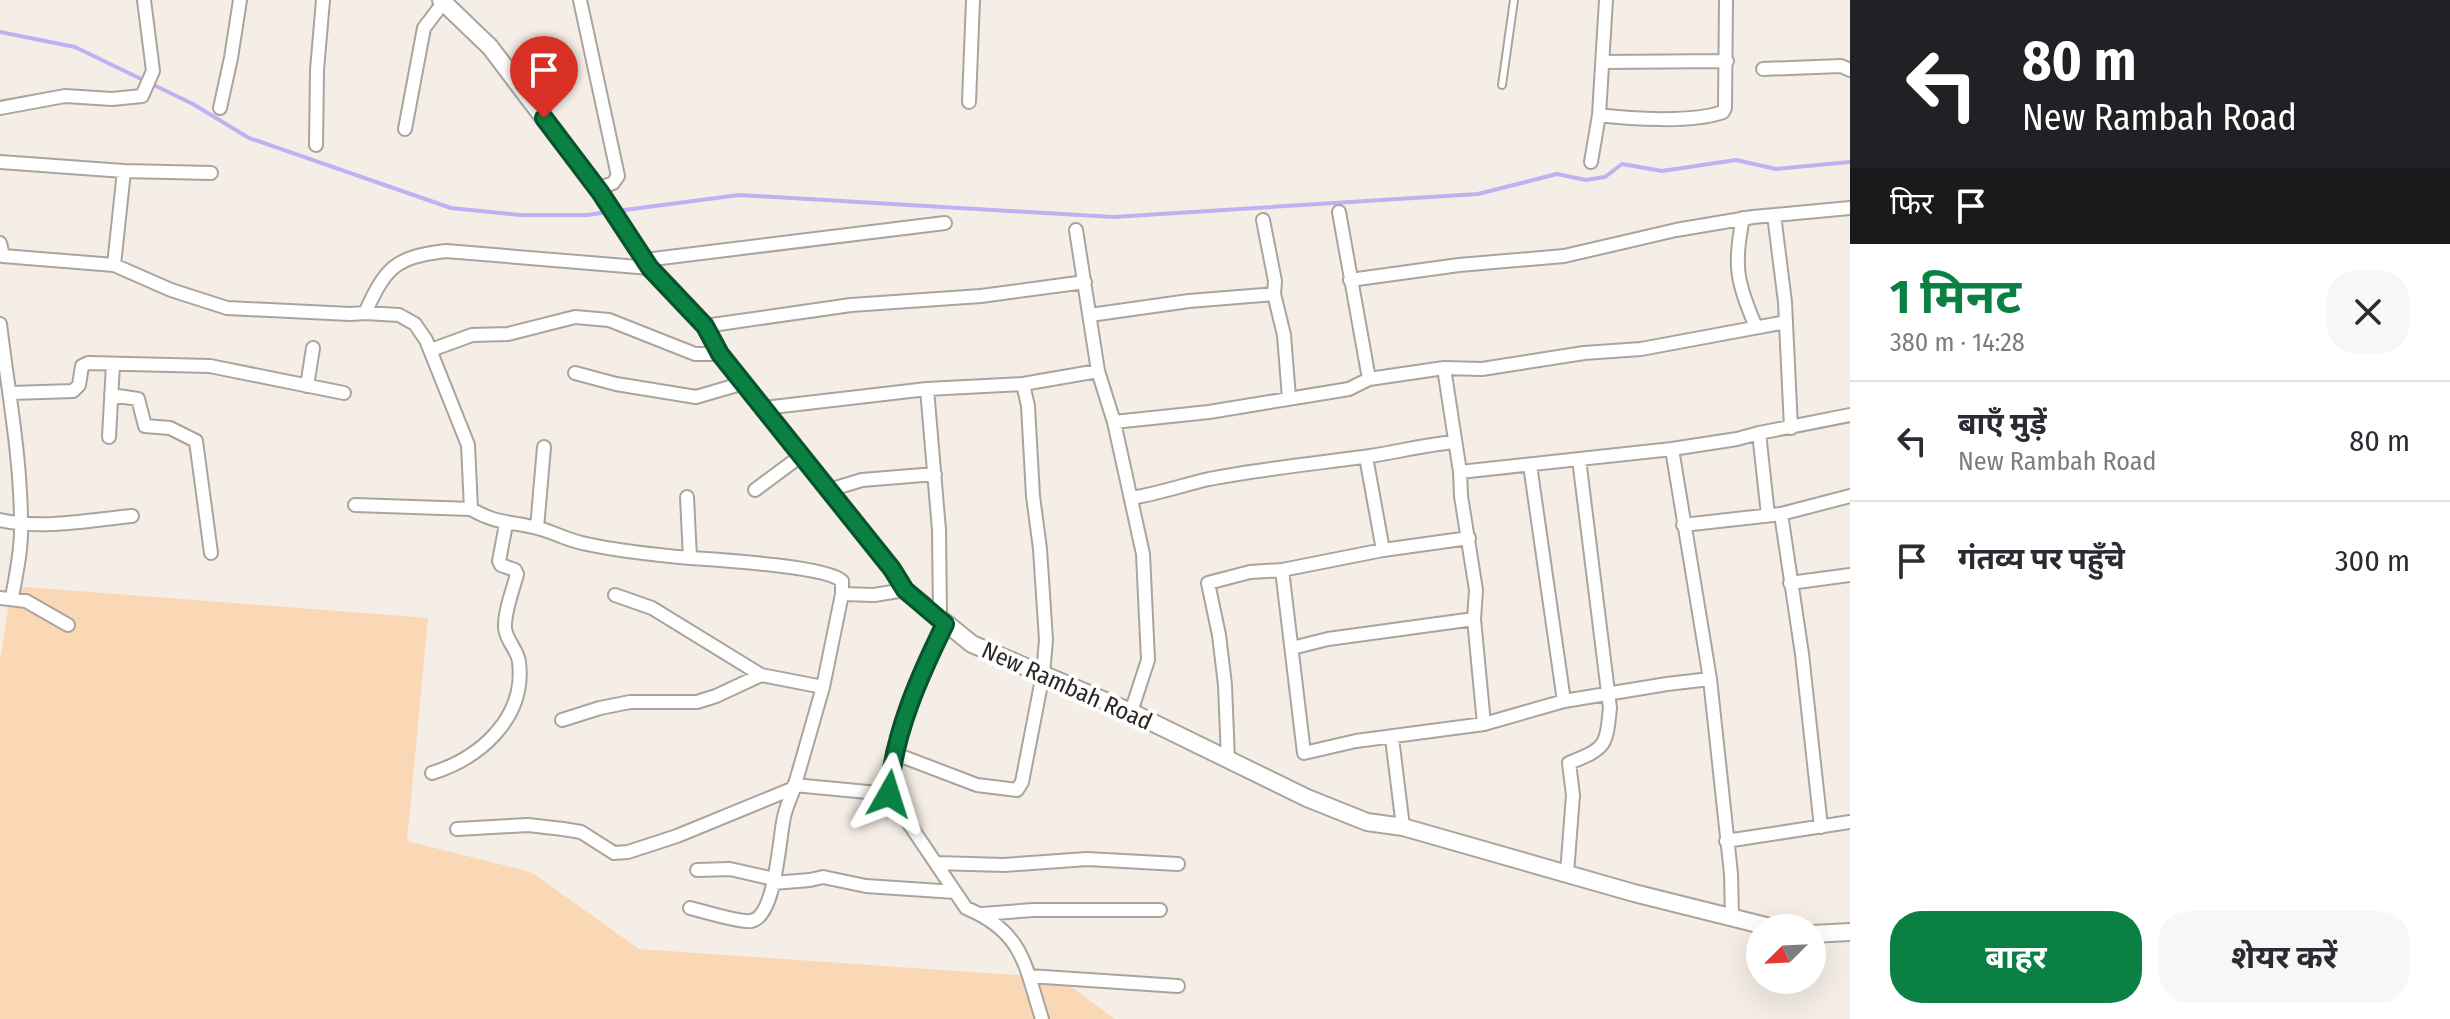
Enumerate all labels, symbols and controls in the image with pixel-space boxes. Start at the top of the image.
text: 80 m [2022,28,2137,95]
icon: left [1890,32,1994,136]
pin [510,36,578,118]
icon: arrive [522,48,566,92]
text: New Rambah Road [2022,96,2297,140]
icon: arrive [1949,184,1993,228]
text: फिर [1890,186,1933,222]
text: 1 मिनट [1890,268,2021,326]
button: close [2326,270,2410,354]
text: 380 m · 14:28 [1890,327,2025,358]
text: बाएँ मुड़ें [1958,406,2047,442]
icon: left [1890,419,1934,463]
text: 80 m [2349,423,2410,459]
text: New Rambah Road [1958,446,2156,477]
icon: arrive [1890,539,1934,583]
text: गंतव्य पर पहुँचे [1958,541,2125,577]
text: 300 m [2335,543,2410,579]
street label: New Rambah Road [978,636,1156,736]
position arrow [847,752,931,836]
button: बाहर [1890,911,2142,1003]
button: शेयर करें [2158,911,2410,1003]
north arrow [1746,914,1826,994]
map controls [1746,914,1826,994]

